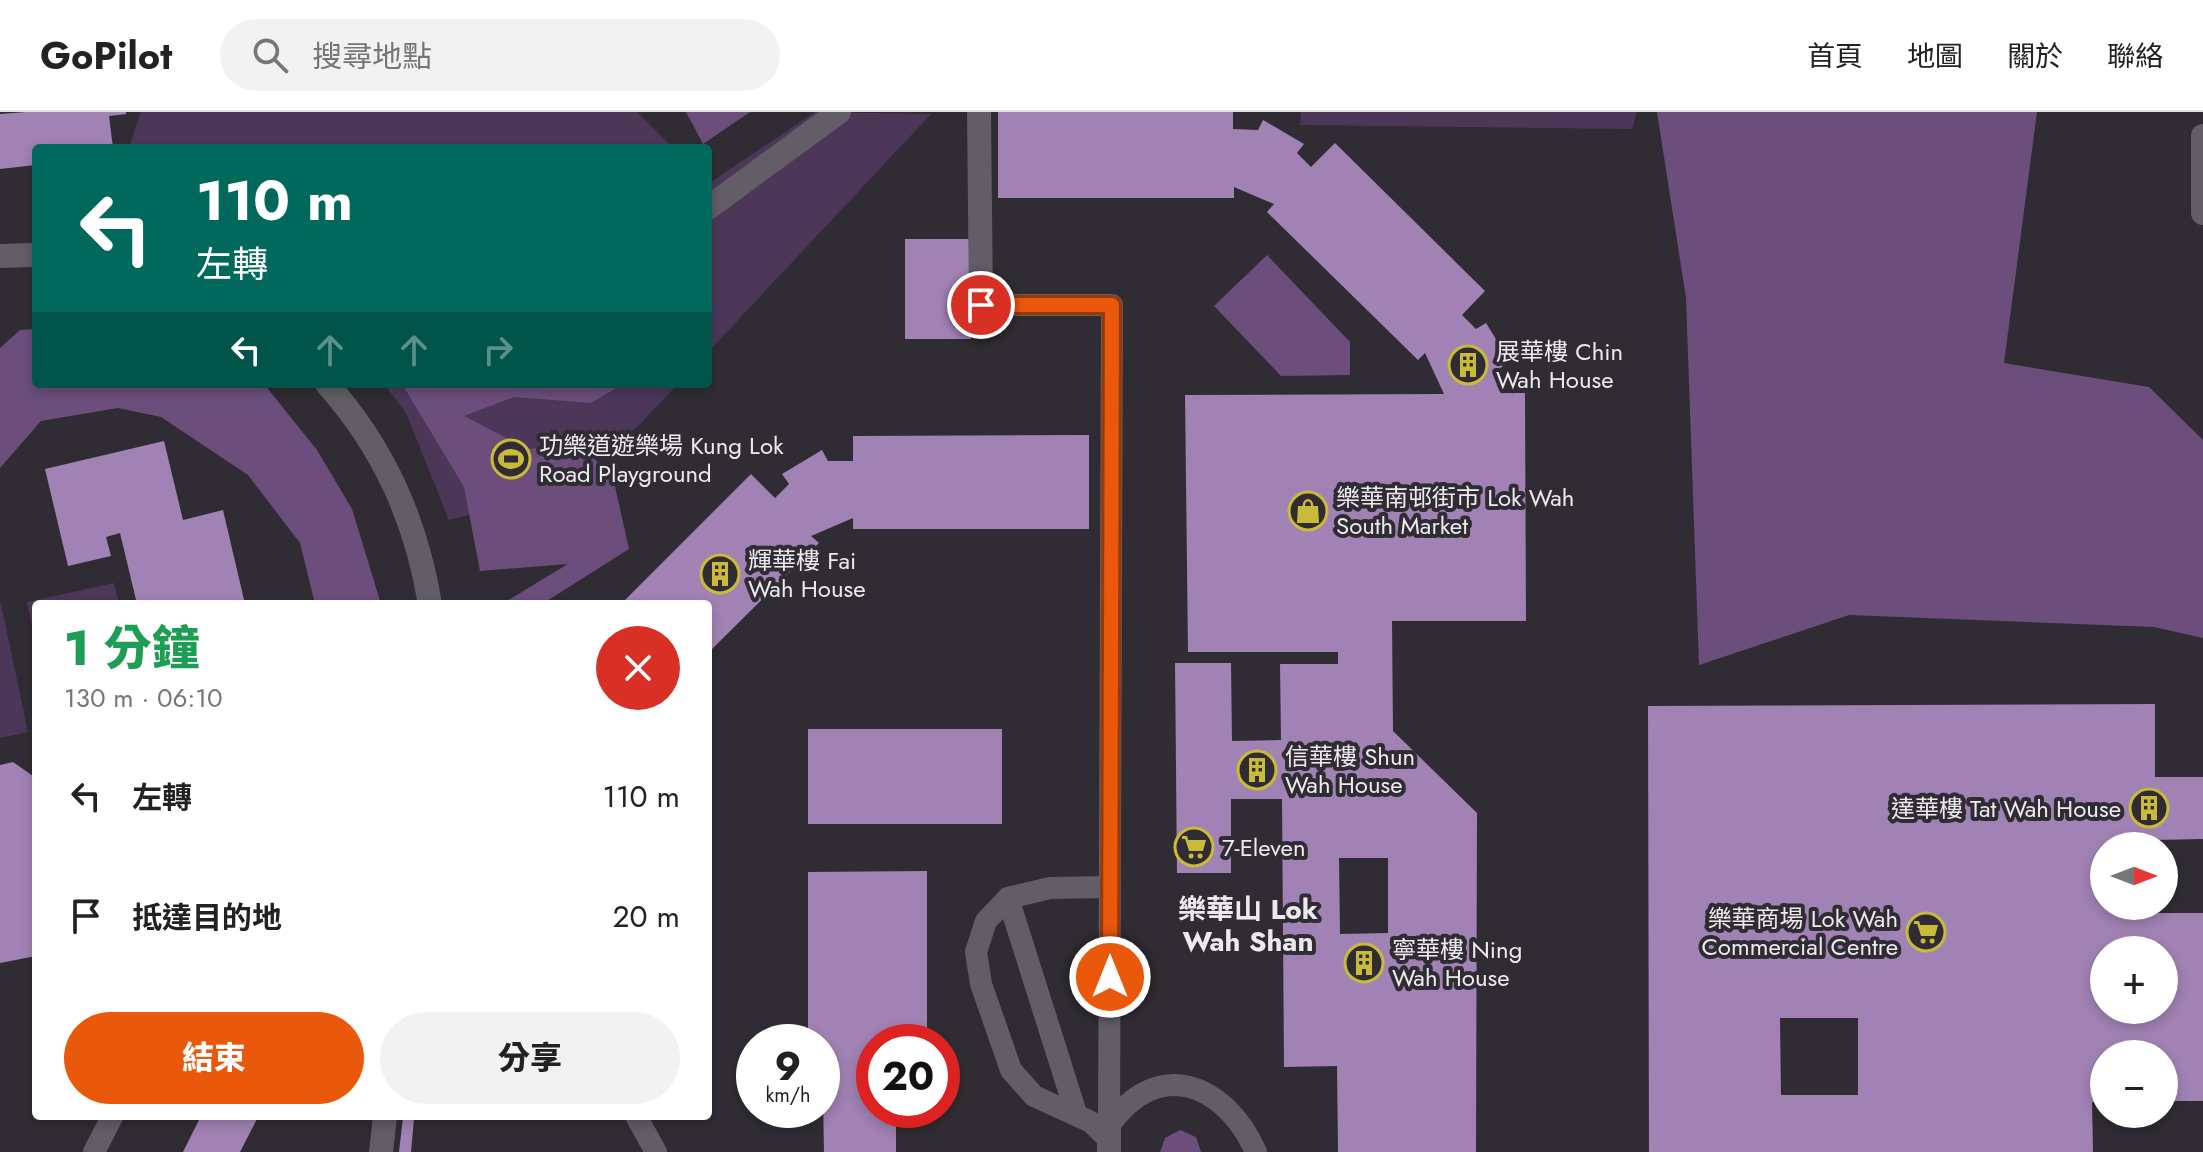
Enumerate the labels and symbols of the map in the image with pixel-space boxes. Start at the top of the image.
pin [947,271,1015,339]
place label: 展華樓 Chin Wah House [1496,334,1623,397]
building icon: 展華樓 Chin Wah House [1447,344,1489,386]
place label: 功樂道遊樂場 Kung Lok Road Playground [539,428,784,491]
sports icon: 功樂道遊樂場 Kung Lok Road Playground [490,438,532,480]
place label: 樂華南邨街市 Lok Wah South Market [1336,480,1574,543]
shop icon: 樂華南邨街市 Lok Wah South Market [1287,490,1329,532]
place label: 輝華樓 Fai Wah House [748,543,866,606]
building icon: 輝華樓 Fai Wah House [699,553,741,595]
place label: 信華樓 Shun Wah House [1285,739,1415,802]
building icon: 信華樓 Shun Wah House [1236,749,1278,791]
building icon: 達華樓 Tat Wah House [2128,787,2170,829]
place label: 達華樓 Tat Wah House [1891,791,2121,826]
supermarket icon: 7-Eleven [1173,826,1215,868]
place label: 7-Eleven [1222,830,1306,865]
north arrow [2090,832,2178,920]
district label: 樂華山 Lok Wah Shan [1178,889,1318,962]
place label: 樂華商場 Lok Wah Commercial Centre [1701,901,1898,964]
supermarket icon: 樂華商場 Lok Wah Commercial Centre [1905,911,1947,953]
place label: 寧華樓 Ning Wah House [1392,932,1522,995]
position arrow [1068,935,1152,1019]
building icon: 寧華樓 Ning Wah House [1343,942,1385,984]
speed limit sign: 20 [856,1024,960,1128]

